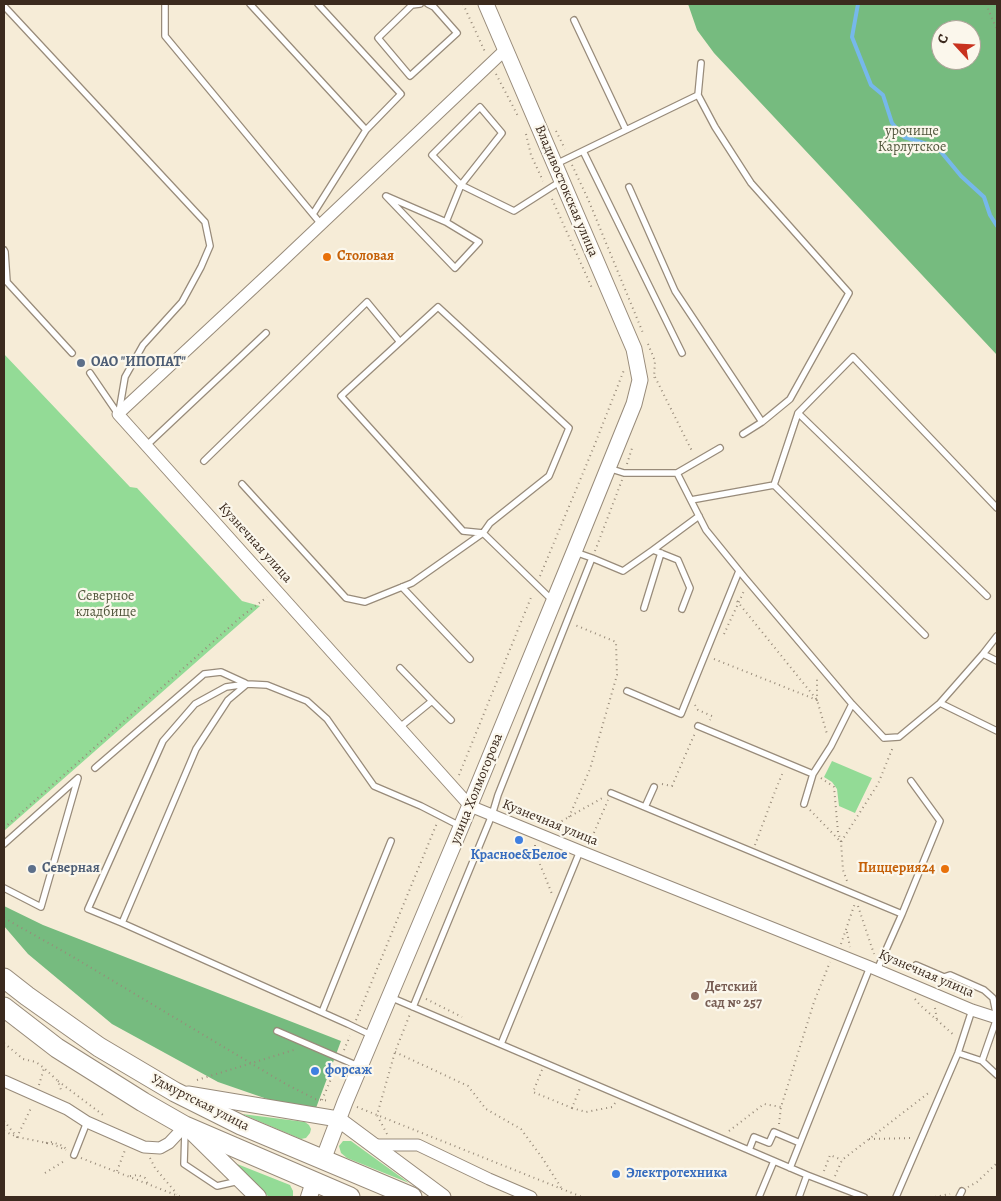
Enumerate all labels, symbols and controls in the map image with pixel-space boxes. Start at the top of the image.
north arrow [931,20,981,70]
text: С [932,31,953,47]
street label: Владивостокская улица [531,122,601,260]
park label: урочище Карлутское [878,124,946,156]
place label: Столовая [337,249,394,265]
marker: Столовая [321,251,333,263]
place label: ОАО "ИПОПАТ" [91,355,186,371]
marker: ОАО "ИПОПАТ" [75,357,87,369]
street label: Кузнечная улица [215,499,295,587]
park label: Северное кладбище [76,589,136,622]
street label: улица Холмогорова [447,731,507,847]
street label: Кузнечная улица [500,796,600,850]
marker: Красное&Белое [513,834,525,846]
place label: Красное&Белое [471,848,567,864]
place label: Северная [42,861,100,877]
place label: Пиццерия24 [858,861,935,877]
marker: Северная [26,863,38,875]
marker: Пиццерия24 [939,863,951,875]
street label: Кузнечная улица [876,946,976,1002]
place label: Детский сад № 257 [705,980,762,1012]
marker: Детский сад № 257 [689,990,701,1002]
place label: форсаж [325,1063,372,1079]
marker: форсаж [309,1065,321,1077]
street label: Удмуртская улица [148,1071,252,1135]
place label: Электротехника [626,1166,727,1182]
marker: Электротехника [610,1168,622,1180]

